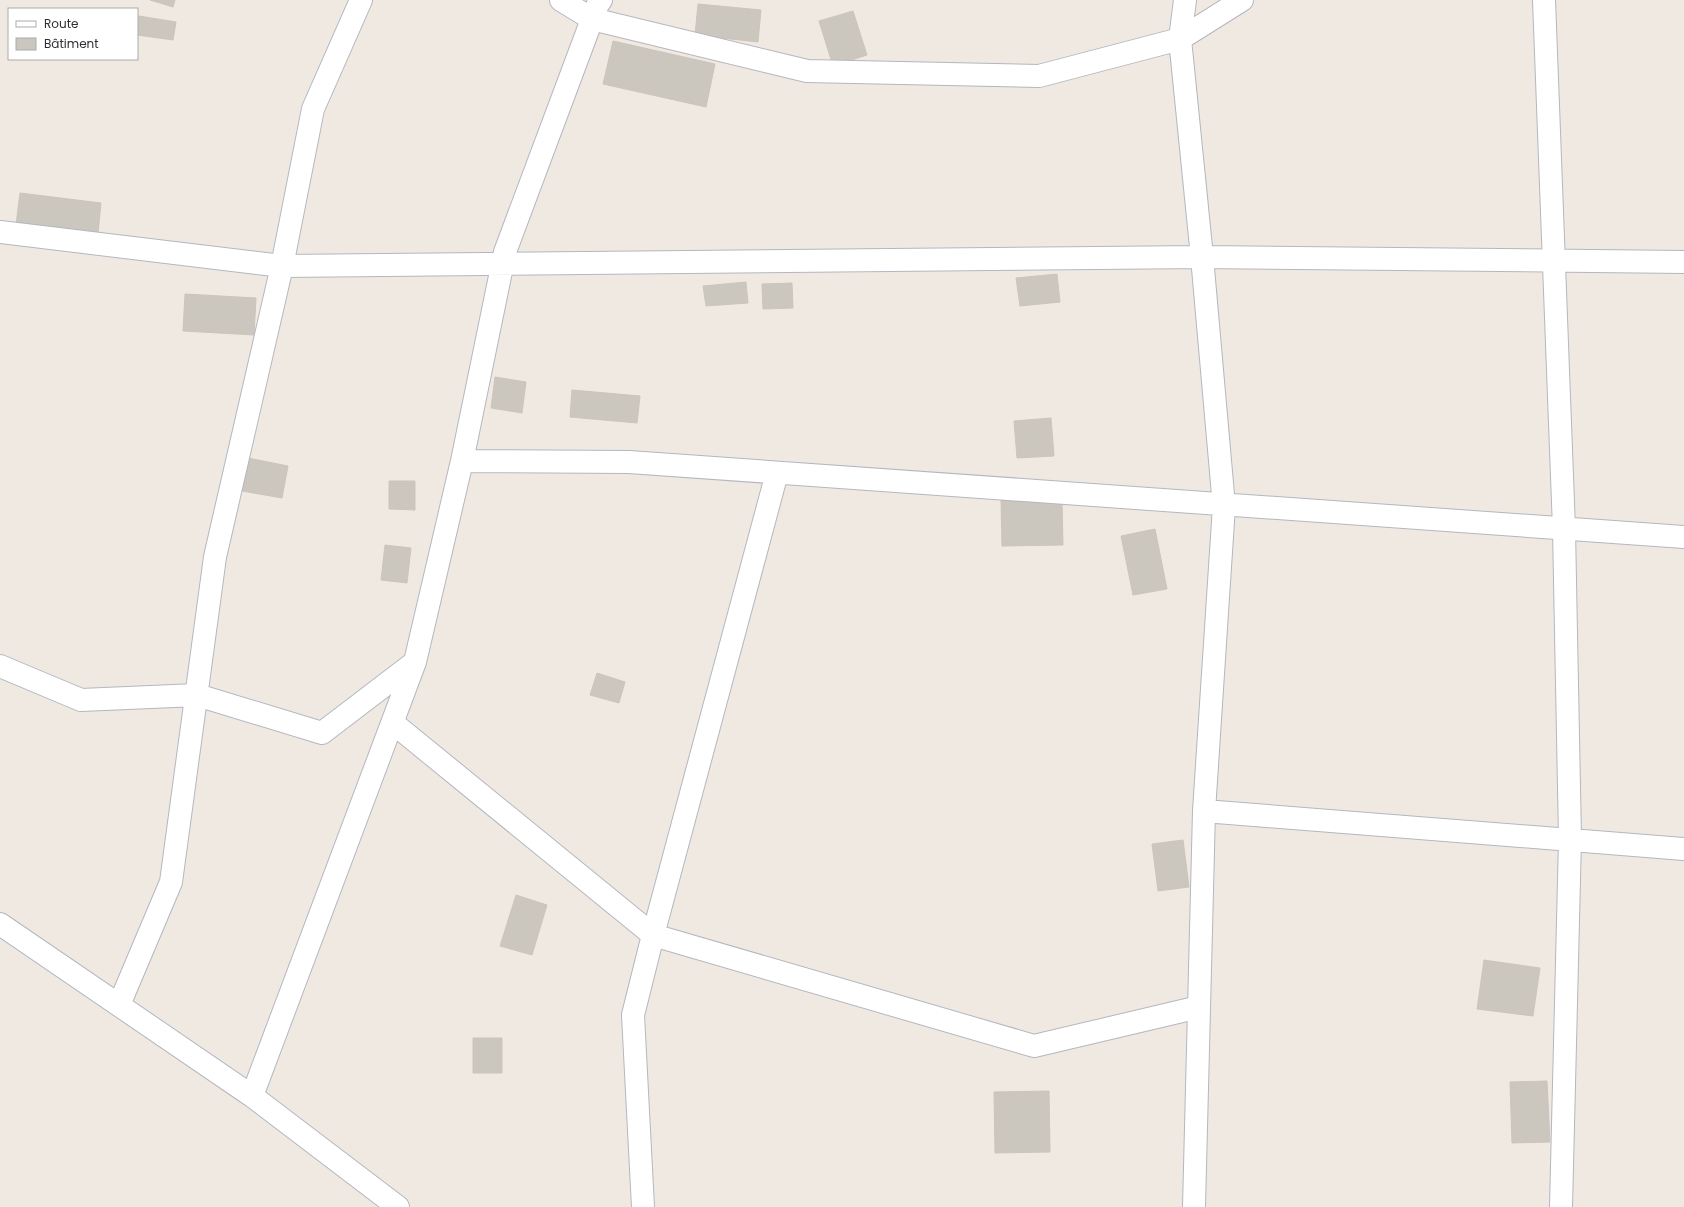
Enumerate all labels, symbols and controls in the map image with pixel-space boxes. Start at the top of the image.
legend [8,8,138,60]
text: Route [44,15,78,32]
text: Bâtiment [44,35,99,52]

